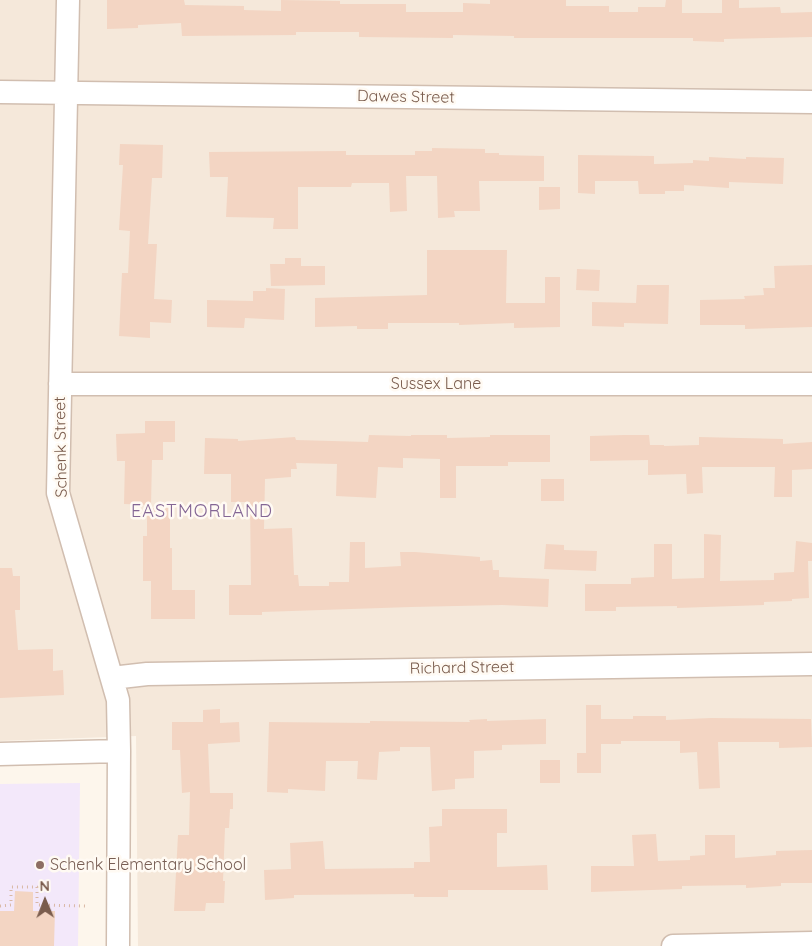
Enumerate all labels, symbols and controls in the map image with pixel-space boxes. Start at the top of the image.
street label: Dawes Street [357,87,455,107]
street label: Sussex Lane [391,374,481,394]
street label: Schenk Street [51,396,71,498]
district label: EASTMORLAND [130,501,274,523]
street label: Richard Street [409,657,515,679]
place label: Schenk Elementary School [50,855,246,875]
marker: Schenk Elementary School [34,859,46,871]
north arrow [20,876,70,926]
text: N [39,877,50,895]

